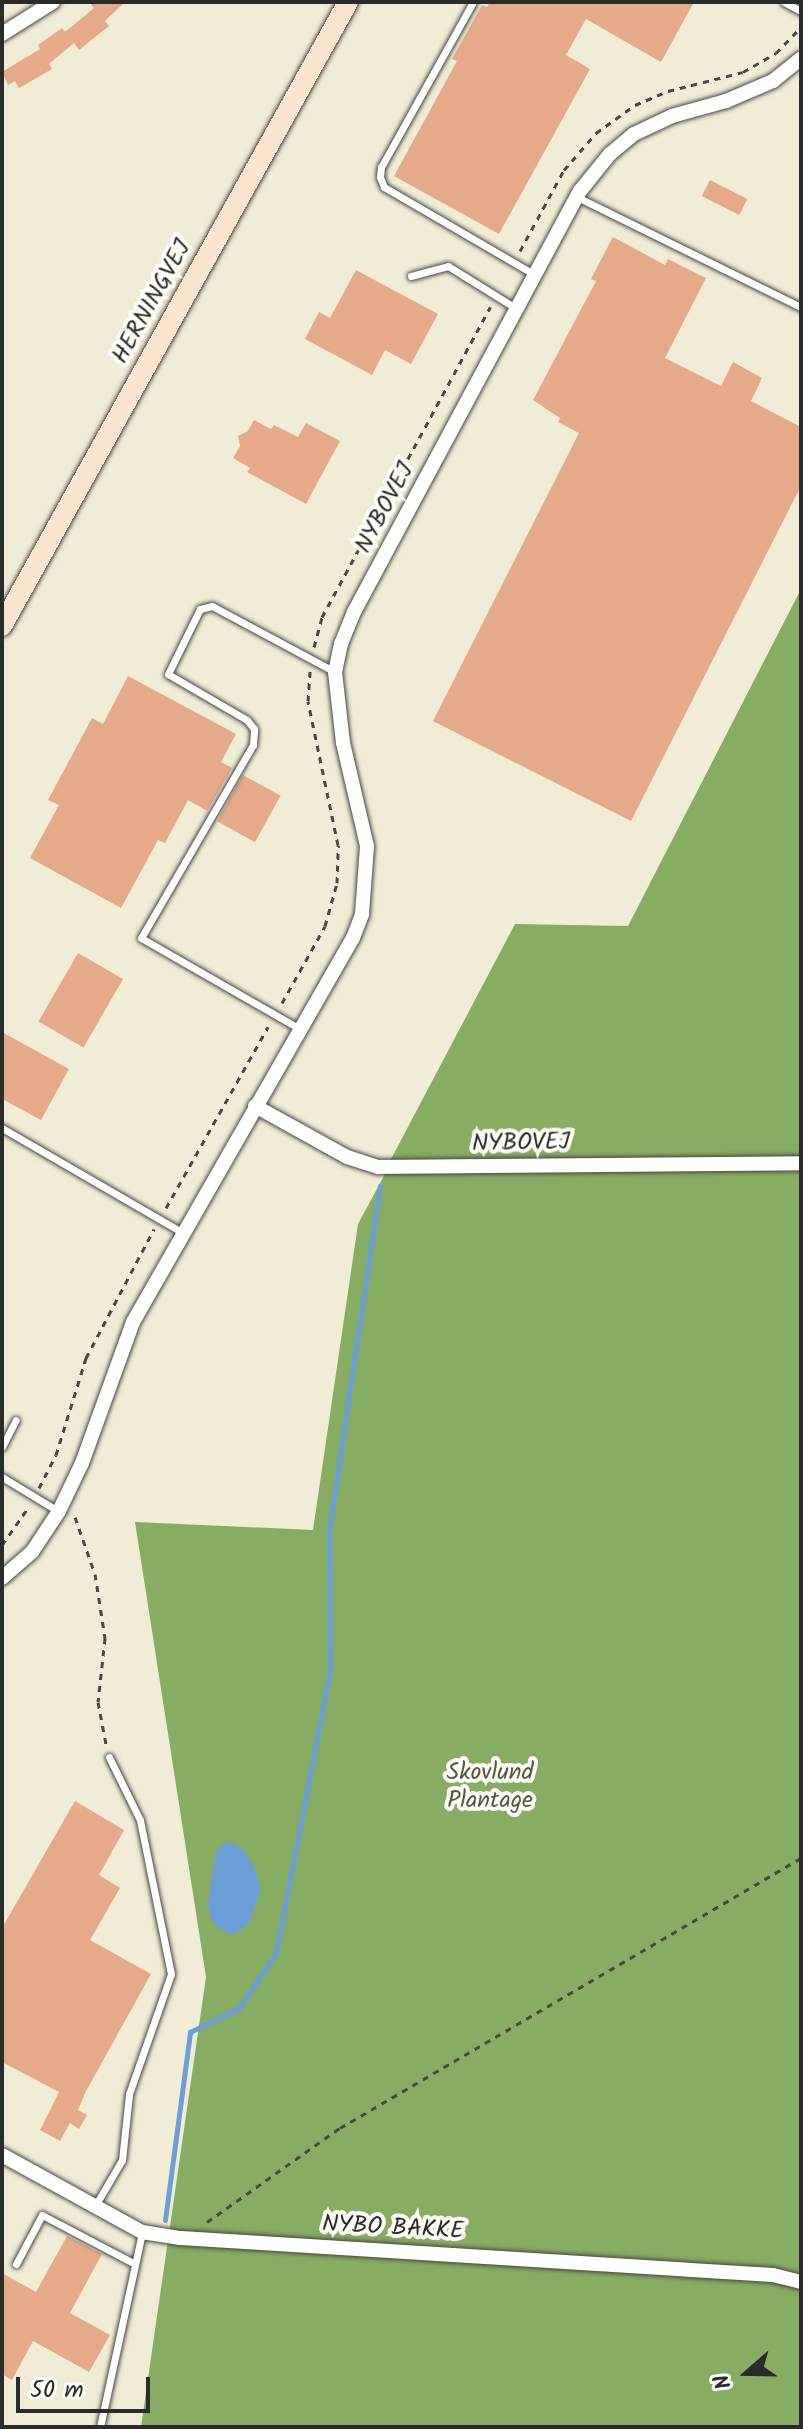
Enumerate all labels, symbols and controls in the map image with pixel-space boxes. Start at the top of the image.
street label: HERNINGVEJ [106,235,198,369]
street label: NYBOVEJ [349,458,421,558]
street label: NYBOVEJ [472,1128,570,1158]
park label: Skovlund Plantage [446,1759,534,1815]
street label: NYBO BAKKE [321,2210,465,2246]
north arrow [707,2333,787,2413]
scale bar [20,2361,154,2411]
text: N [705,2369,743,2394]
text: 50 m [30,2371,84,2410]

